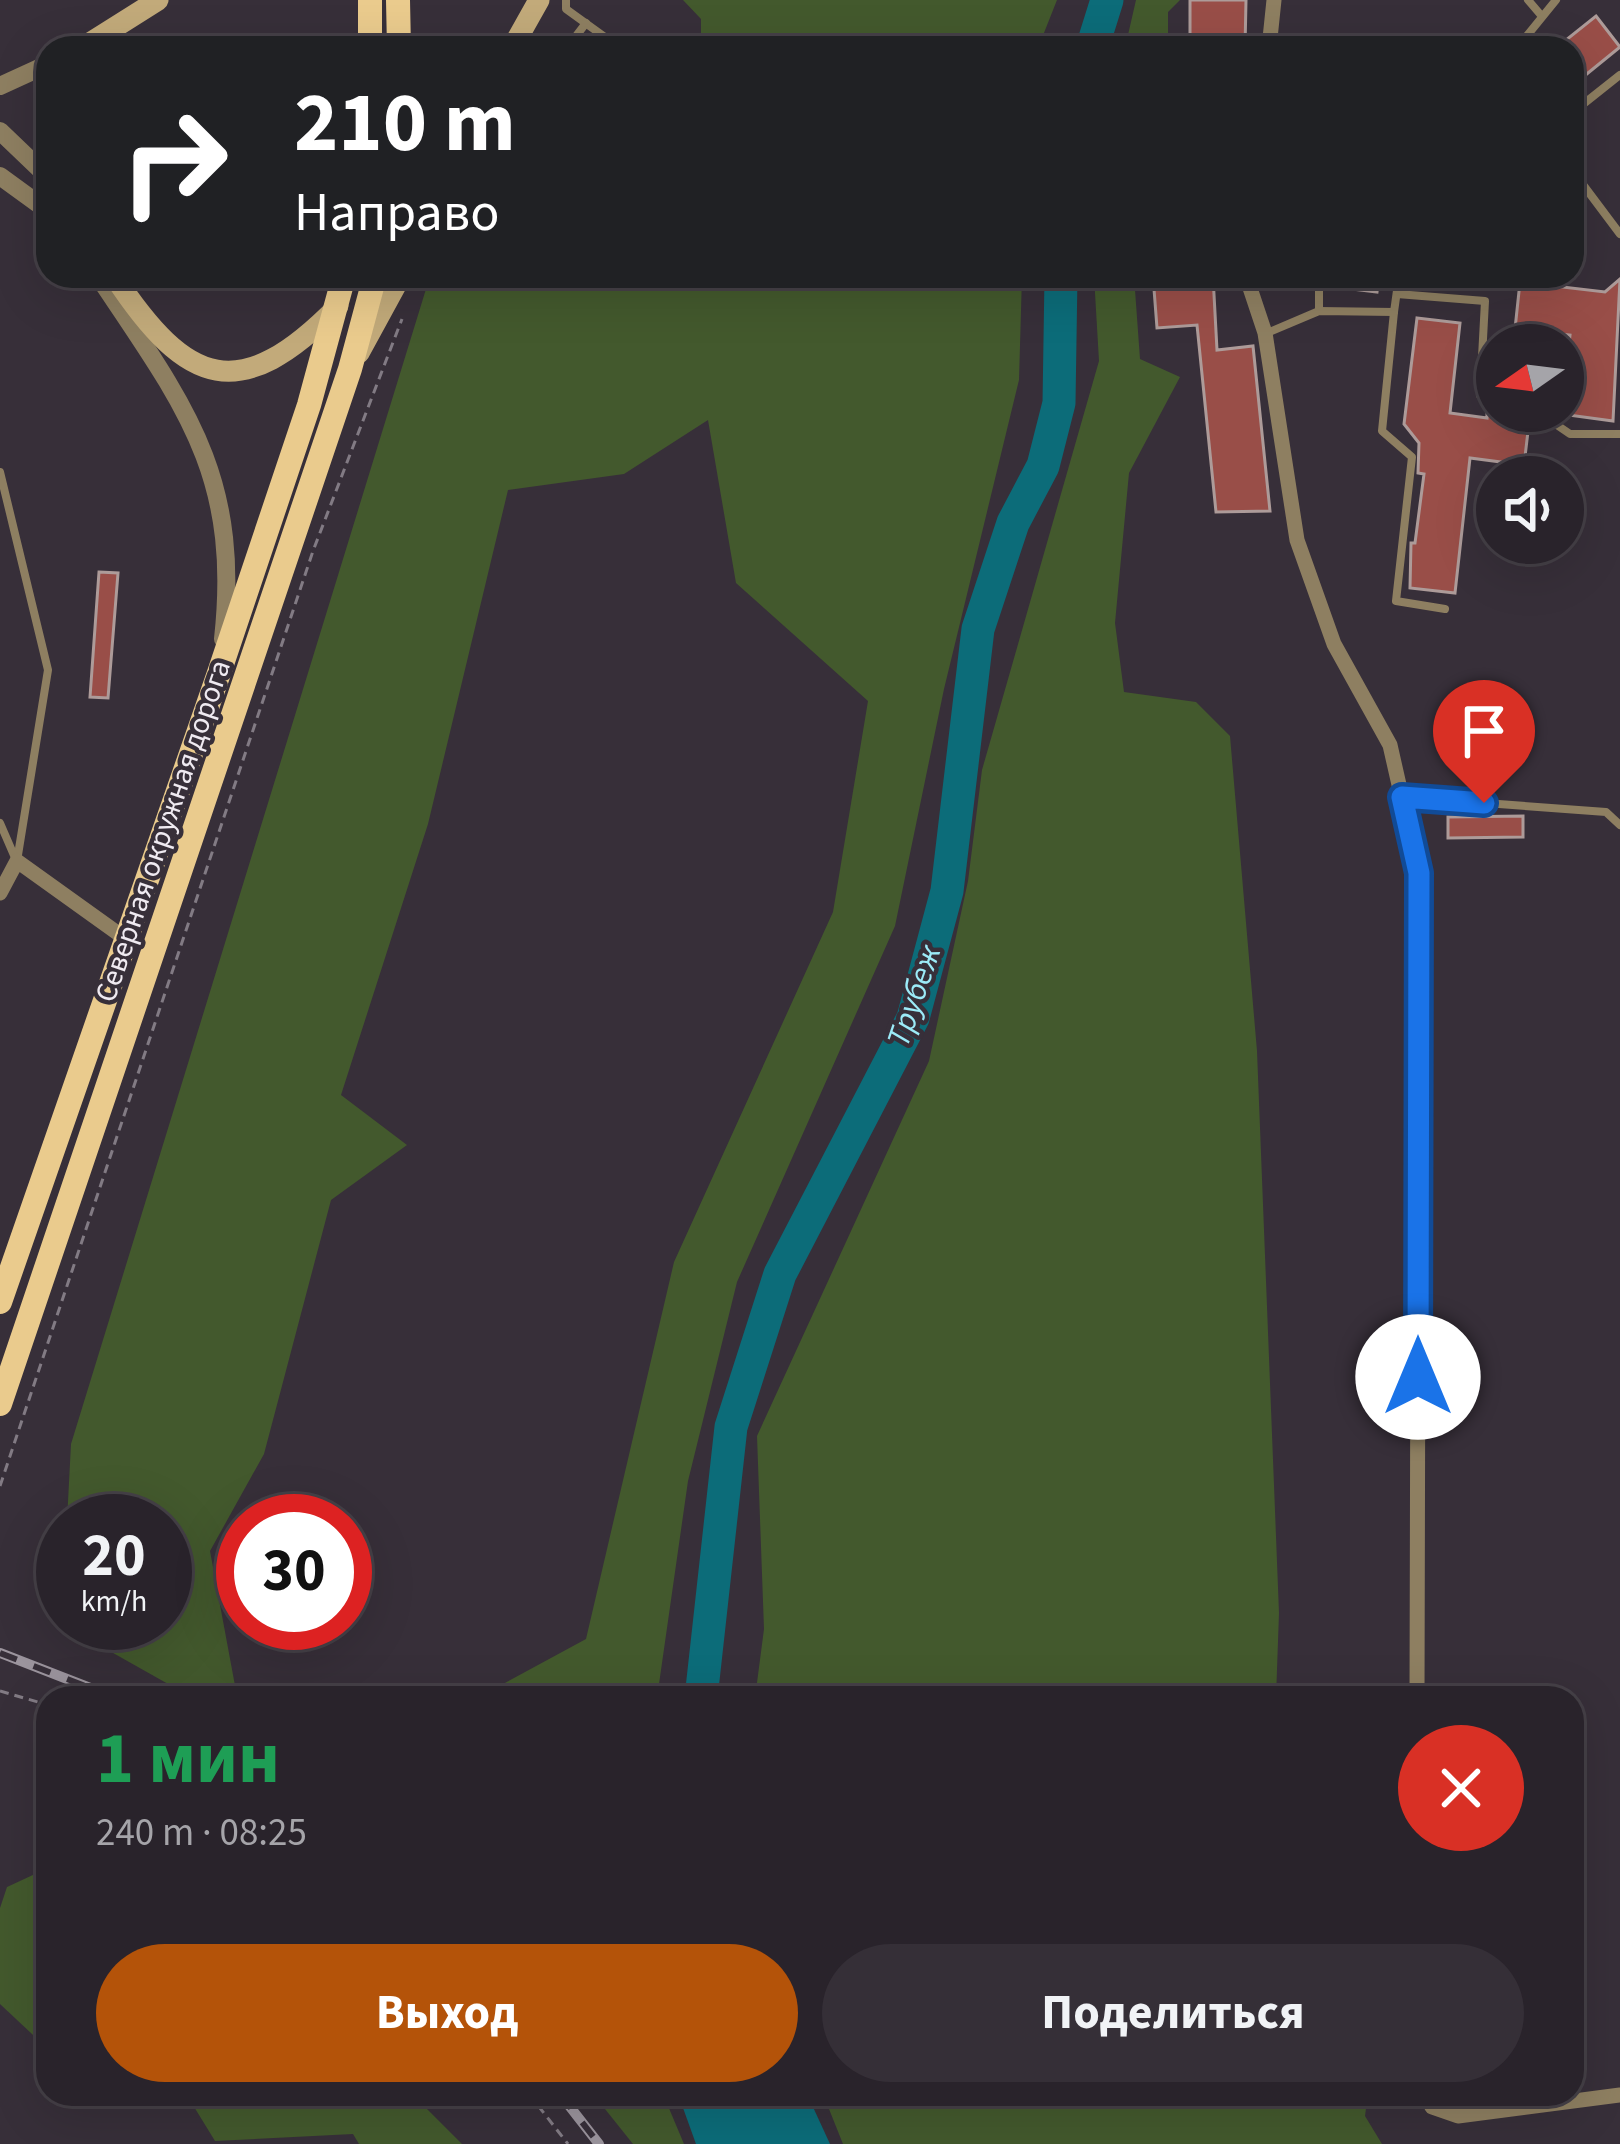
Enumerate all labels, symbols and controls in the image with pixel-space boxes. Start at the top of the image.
text: 210 m [294,64,516,184]
icon: right [96,84,252,240]
text: Направо [294,175,499,252]
north arrow [1476,324,1584,432]
map controls [1476,324,1584,564]
button: sound [1476,456,1584,564]
street label: Северная окружная дорога [84,654,242,1008]
pin [1433,680,1535,803]
icon: arrive [1451,698,1517,764]
water label: Трубеж [875,938,954,1053]
position arrow [1355,1314,1481,1440]
speed limit sign: 30 [216,1494,372,1650]
text: 20 [82,1514,146,1599]
text: km/h [81,1580,147,1623]
text: 1 мин [96,1708,280,1811]
button: close [1398,1725,1524,1851]
text: 240 m · 08:25 [96,1805,307,1861]
button: Выход [96,1944,798,2082]
button: Поделиться [822,1944,1524,2082]

